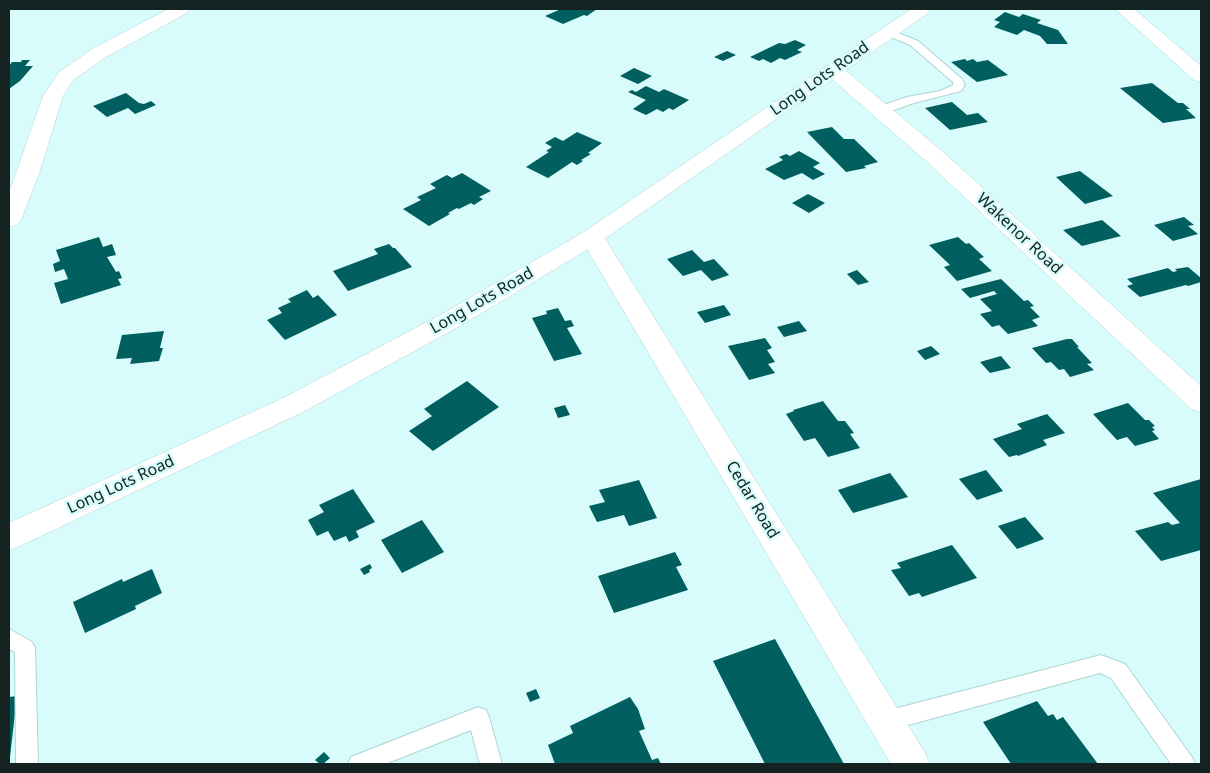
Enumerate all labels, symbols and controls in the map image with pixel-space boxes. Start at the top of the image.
street label: Long Lots Road [767,38,873,120]
street label: Wakenor Road [972,190,1066,278]
street label: Long Lots Road [427,264,537,338]
street label: Long Lots Road [64,452,178,518]
street label: Cedar Road [721,458,783,542]

